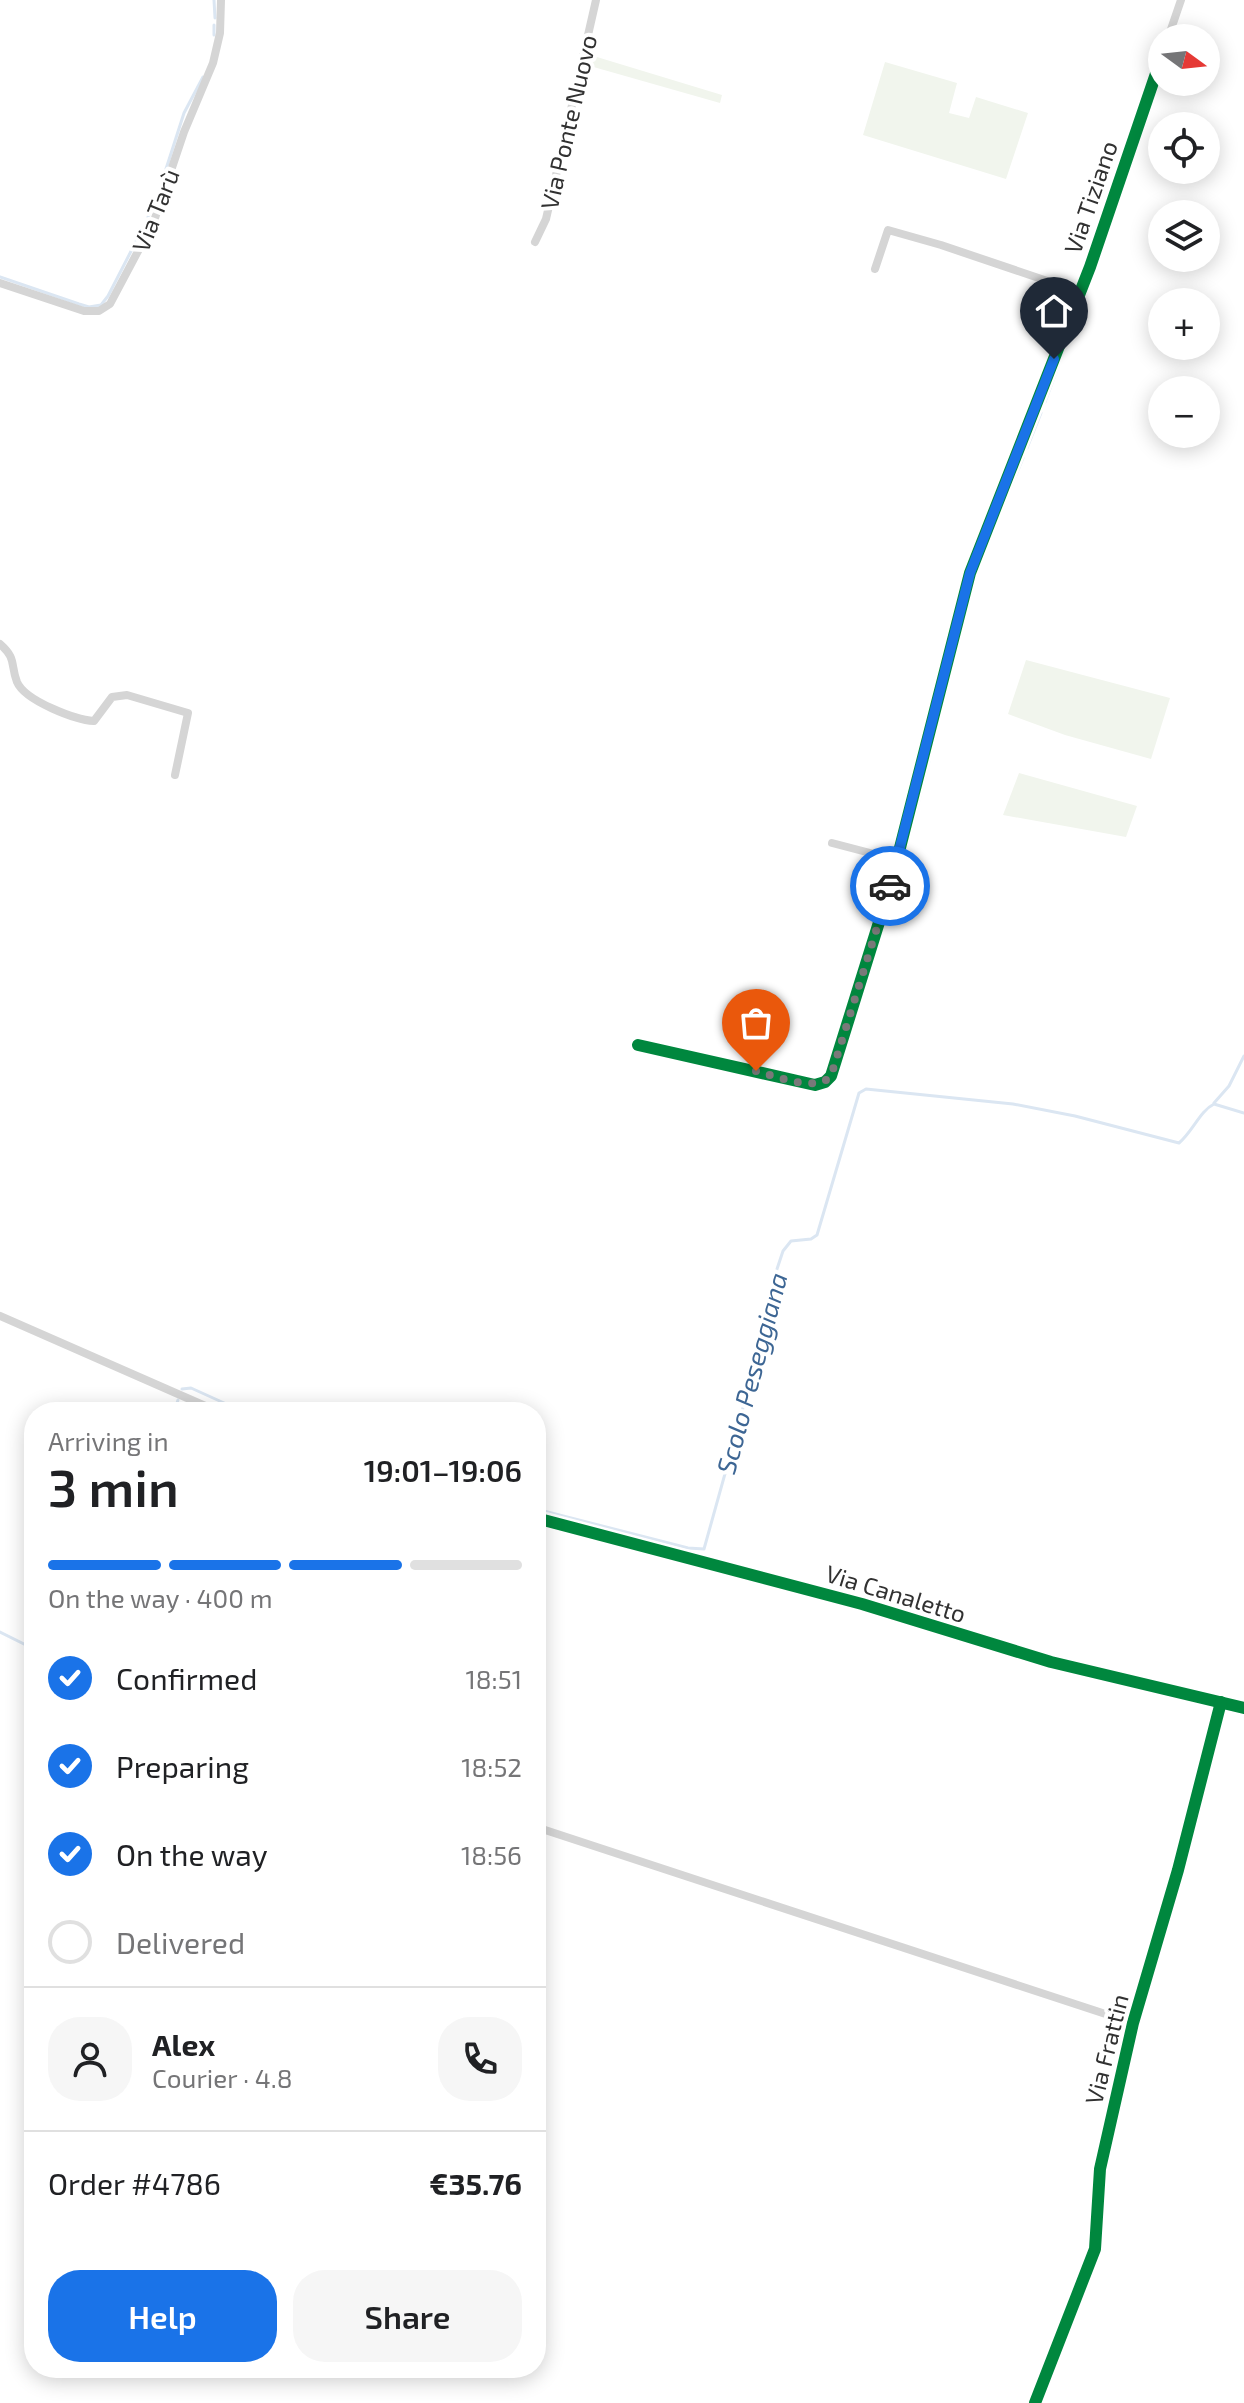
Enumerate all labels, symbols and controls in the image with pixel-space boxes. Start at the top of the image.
north arrow [1148,24,1220,96]
map controls [1148,24,1220,448]
street label: Via Ponte Nuovo [534,32,602,212]
button: locate [1148,112,1220,184]
street label: Via Tiziano [1057,137,1123,257]
street label: Via Tarù [125,164,185,256]
button: layers [1148,200,1220,272]
pin [1020,277,1088,359]
button: + [1148,288,1220,360]
icon: home [1032,289,1076,333]
button: − [1148,376,1220,448]
courier [850,846,930,926]
icon: car [868,864,912,908]
pin [722,989,790,1071]
icon: bag [734,1001,778,1045]
water label: Scolo Peseggiana [709,1269,793,1477]
text: Arriving in [48,1425,169,1456]
text: 19:01–19:06 [364,1452,522,1488]
text: 3 min [48,1455,179,1517]
street label: Via Canaletto [822,1558,970,1628]
text: On the way · 400 m [48,1582,273,1613]
icon: check [48,1656,92,1700]
text: Confirmed [116,1660,257,1696]
text: 18:51 [465,1663,522,1694]
icon: check [48,1744,92,1788]
text: Preparing [116,1748,249,1784]
text: 18:52 [461,1751,522,1782]
icon: check [48,1832,92,1876]
text: On the way [116,1836,268,1872]
text: 18:56 [461,1839,522,1870]
text: Delivered [116,1924,245,1960]
street label: Via Frattin [1078,1991,1134,2107]
button: person [48,2017,132,2101]
button: phone [438,2017,522,2101]
text: Alex [152,2026,215,2062]
text: Courier · 4.8 [152,2062,293,2093]
text: Order #4786 [48,2165,221,2201]
text: €35.76 [429,2165,522,2201]
button: Help [48,2270,277,2362]
button: Share [293,2270,522,2362]

